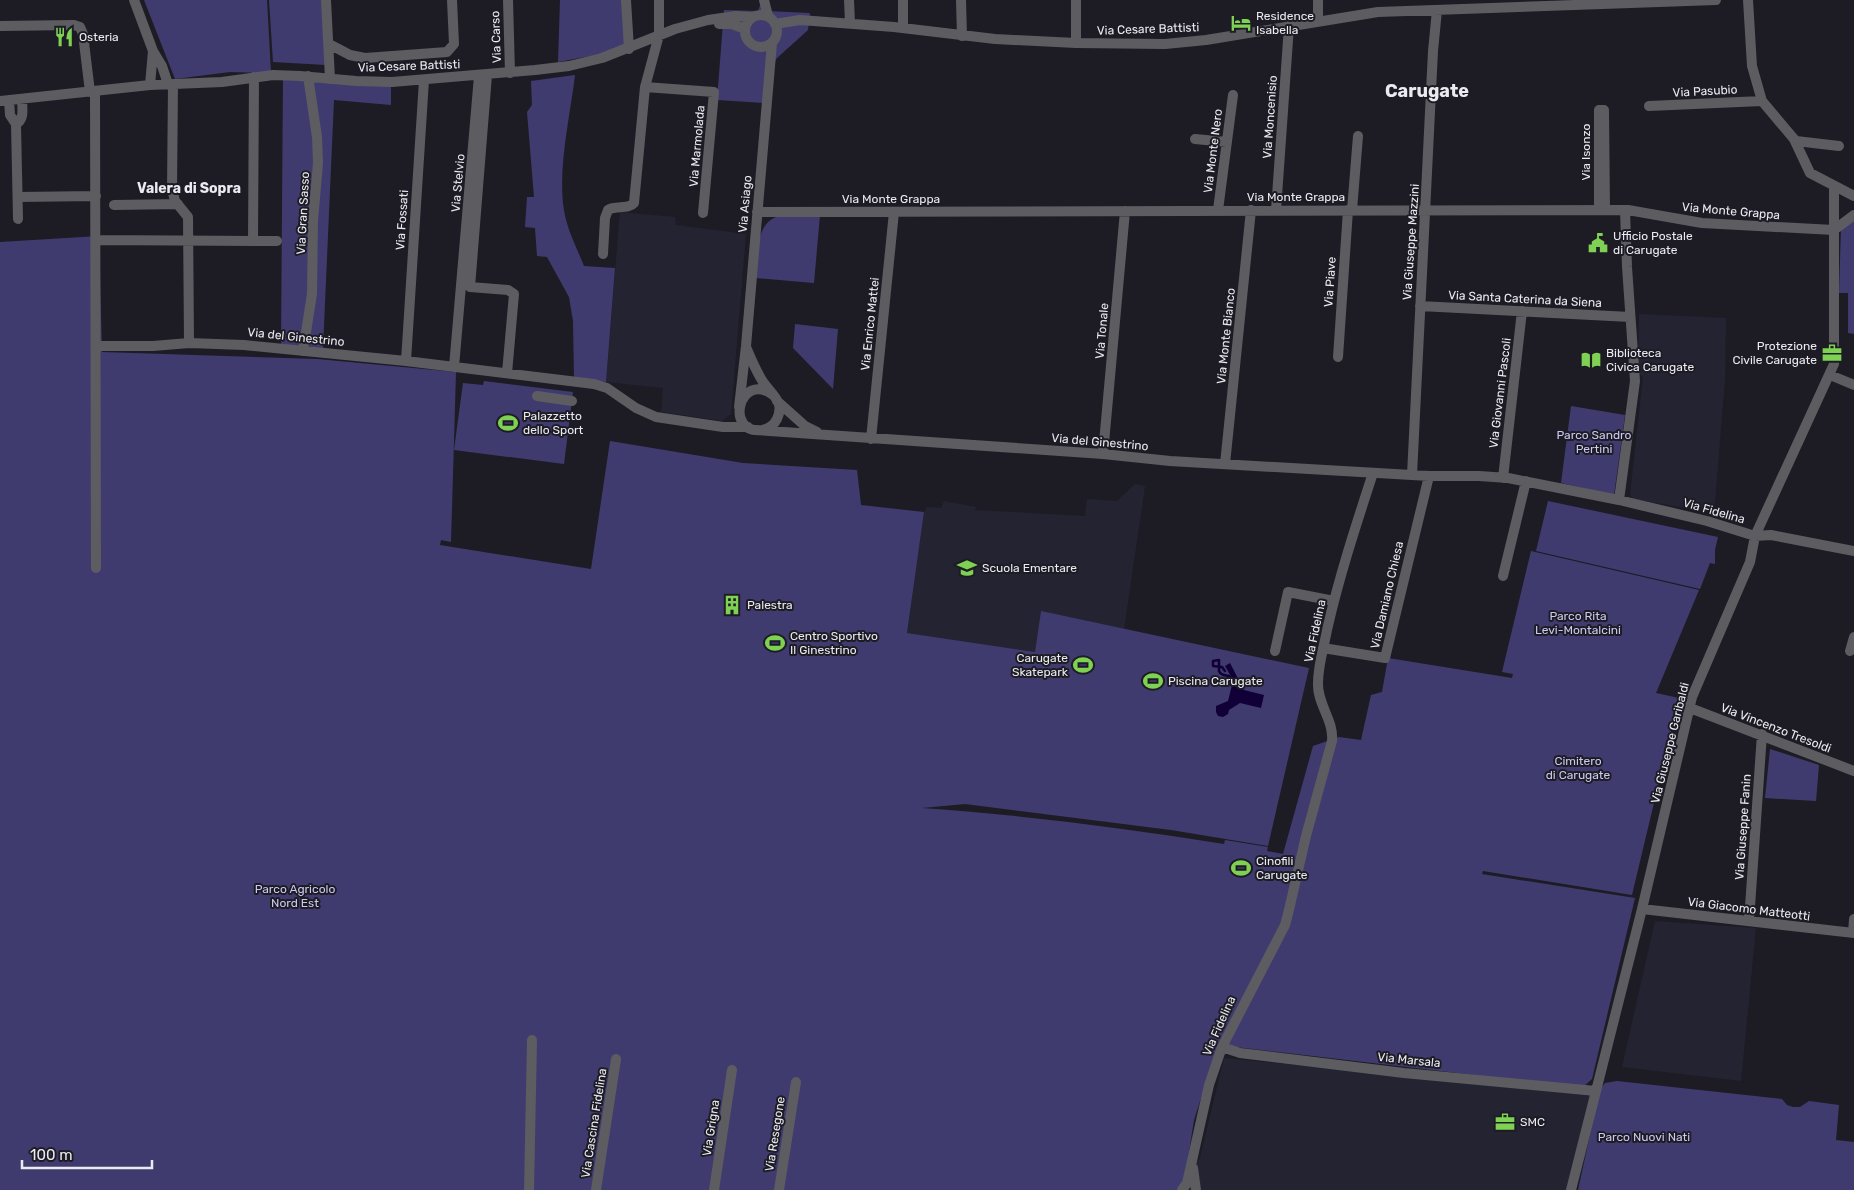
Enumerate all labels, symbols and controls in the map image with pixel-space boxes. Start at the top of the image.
place label: Residence Isabella [1256,9,1314,37]
street label: Via Carso [488,10,504,63]
hotel icon: Residence Isabella [1230,12,1252,34]
street label: Via Cesare Battisti [1097,20,1200,38]
restaurant icon: Osteria [53,26,75,48]
place label: Osteria [79,30,119,44]
street label: Via Cesare Battisti [358,57,461,75]
street label: Via Moncenisio [1260,75,1280,159]
district label: Carugate [1385,80,1469,102]
street label: Via Pasubio [1672,82,1738,100]
street label: Via Marmolada [686,105,708,187]
street label: Via Monte Nero [1201,108,1225,194]
street label: Via Isonzo [1579,124,1593,180]
street label: Via Stelvio [448,153,468,213]
street label: Via Gran Sasso [294,171,312,255]
street label: Via Asiago [736,175,754,233]
district label: Valera di Sopra [137,180,241,197]
street label: Via Giuseppe Mazzini [1400,183,1422,301]
street label: Via Fossati [393,189,411,251]
street label: Via Monte Grappa [1247,190,1345,204]
street label: Via Monte Grappa [842,192,940,206]
street label: Via Monte Grappa [1681,200,1781,222]
place label: Ufficio Postale di Carugate [1613,229,1693,257]
public building icon: Ufficio Postale di Carugate [1587,232,1609,254]
street label: Via Piave [1321,256,1339,308]
street label: Via Enrico Mattei [858,277,882,371]
street label: Via Monte Bianco [1214,287,1238,385]
street label: Via Santa Caterina da Siena [1448,288,1602,310]
street label: Via Tonale [1093,302,1111,360]
street label: Via del Ginestrino [247,325,345,349]
street label: Via Giovanni Pascoli [1486,337,1514,449]
place label: Protezione Civile Carugate [1732,339,1817,367]
office icon: Protezione Civile Carugate [1821,342,1843,364]
place label: Biblioteca Civica Carugate [1606,346,1694,374]
library icon: Biblioteca Civica Carugate [1580,349,1602,371]
place label: Palazzetto dello Sport [523,409,584,437]
sports icon: Palazzetto dello Sport [497,412,519,434]
park label: Parco Sandro Pertini [1557,428,1632,456]
street label: Via del Ginestrino [1051,431,1149,453]
street label: Via Fidelina [1681,495,1747,527]
street label: Via Damiano Chiesa [1368,540,1406,650]
school or university icon: Scuola Ementare [956,557,978,579]
place label: Scuola Ementare [982,561,1077,575]
building icon: Palestra [721,594,743,616]
place label: Palestra [747,598,793,612]
street label: Via Fidelina [1302,598,1328,664]
park label: Parco Rita Levi-Montalcini [1535,609,1621,637]
place label: Centro Sportivo Il Ginestrino [790,629,878,657]
sports icon: Centro Sportivo Il Ginestrino [764,632,786,654]
place label: Carugate Skatepark [1012,651,1069,679]
sports icon: Carugate Skatepark [1072,654,1094,676]
sports icon: Piscina Carugate [1142,670,1164,692]
place label: Piscina Carugate [1168,674,1263,688]
street label: Via Giuseppe Garibaldi [1648,681,1692,805]
street label: Via Vincenzo Tresoldi [1719,700,1833,756]
park label: Cimitero di Carugate [1546,754,1611,782]
street label: Via Giuseppe Fanin [1732,774,1754,880]
place label: Cinofili Carugate [1256,854,1308,882]
sports icon: Cinofili Carugate [1230,857,1252,879]
park label: Parco Agricolo Nord Est [255,882,335,910]
street label: Via Giacomo Matteotti [1687,895,1811,923]
street label: Via Fidelina [1200,994,1238,1058]
street label: Via Marsala [1377,1050,1441,1070]
street label: Via Cascina Fidelina [578,1067,610,1179]
street label: Via Resegone [762,1095,788,1172]
street label: Via Grigna [700,1099,722,1157]
office icon: SMC [1494,1111,1516,1133]
place label: SMC [1520,1115,1545,1129]
park label: Parco Nuovi Nati [1598,1130,1690,1144]
scale bar [22,1138,152,1170]
text: 100 m [30,1146,72,1164]

